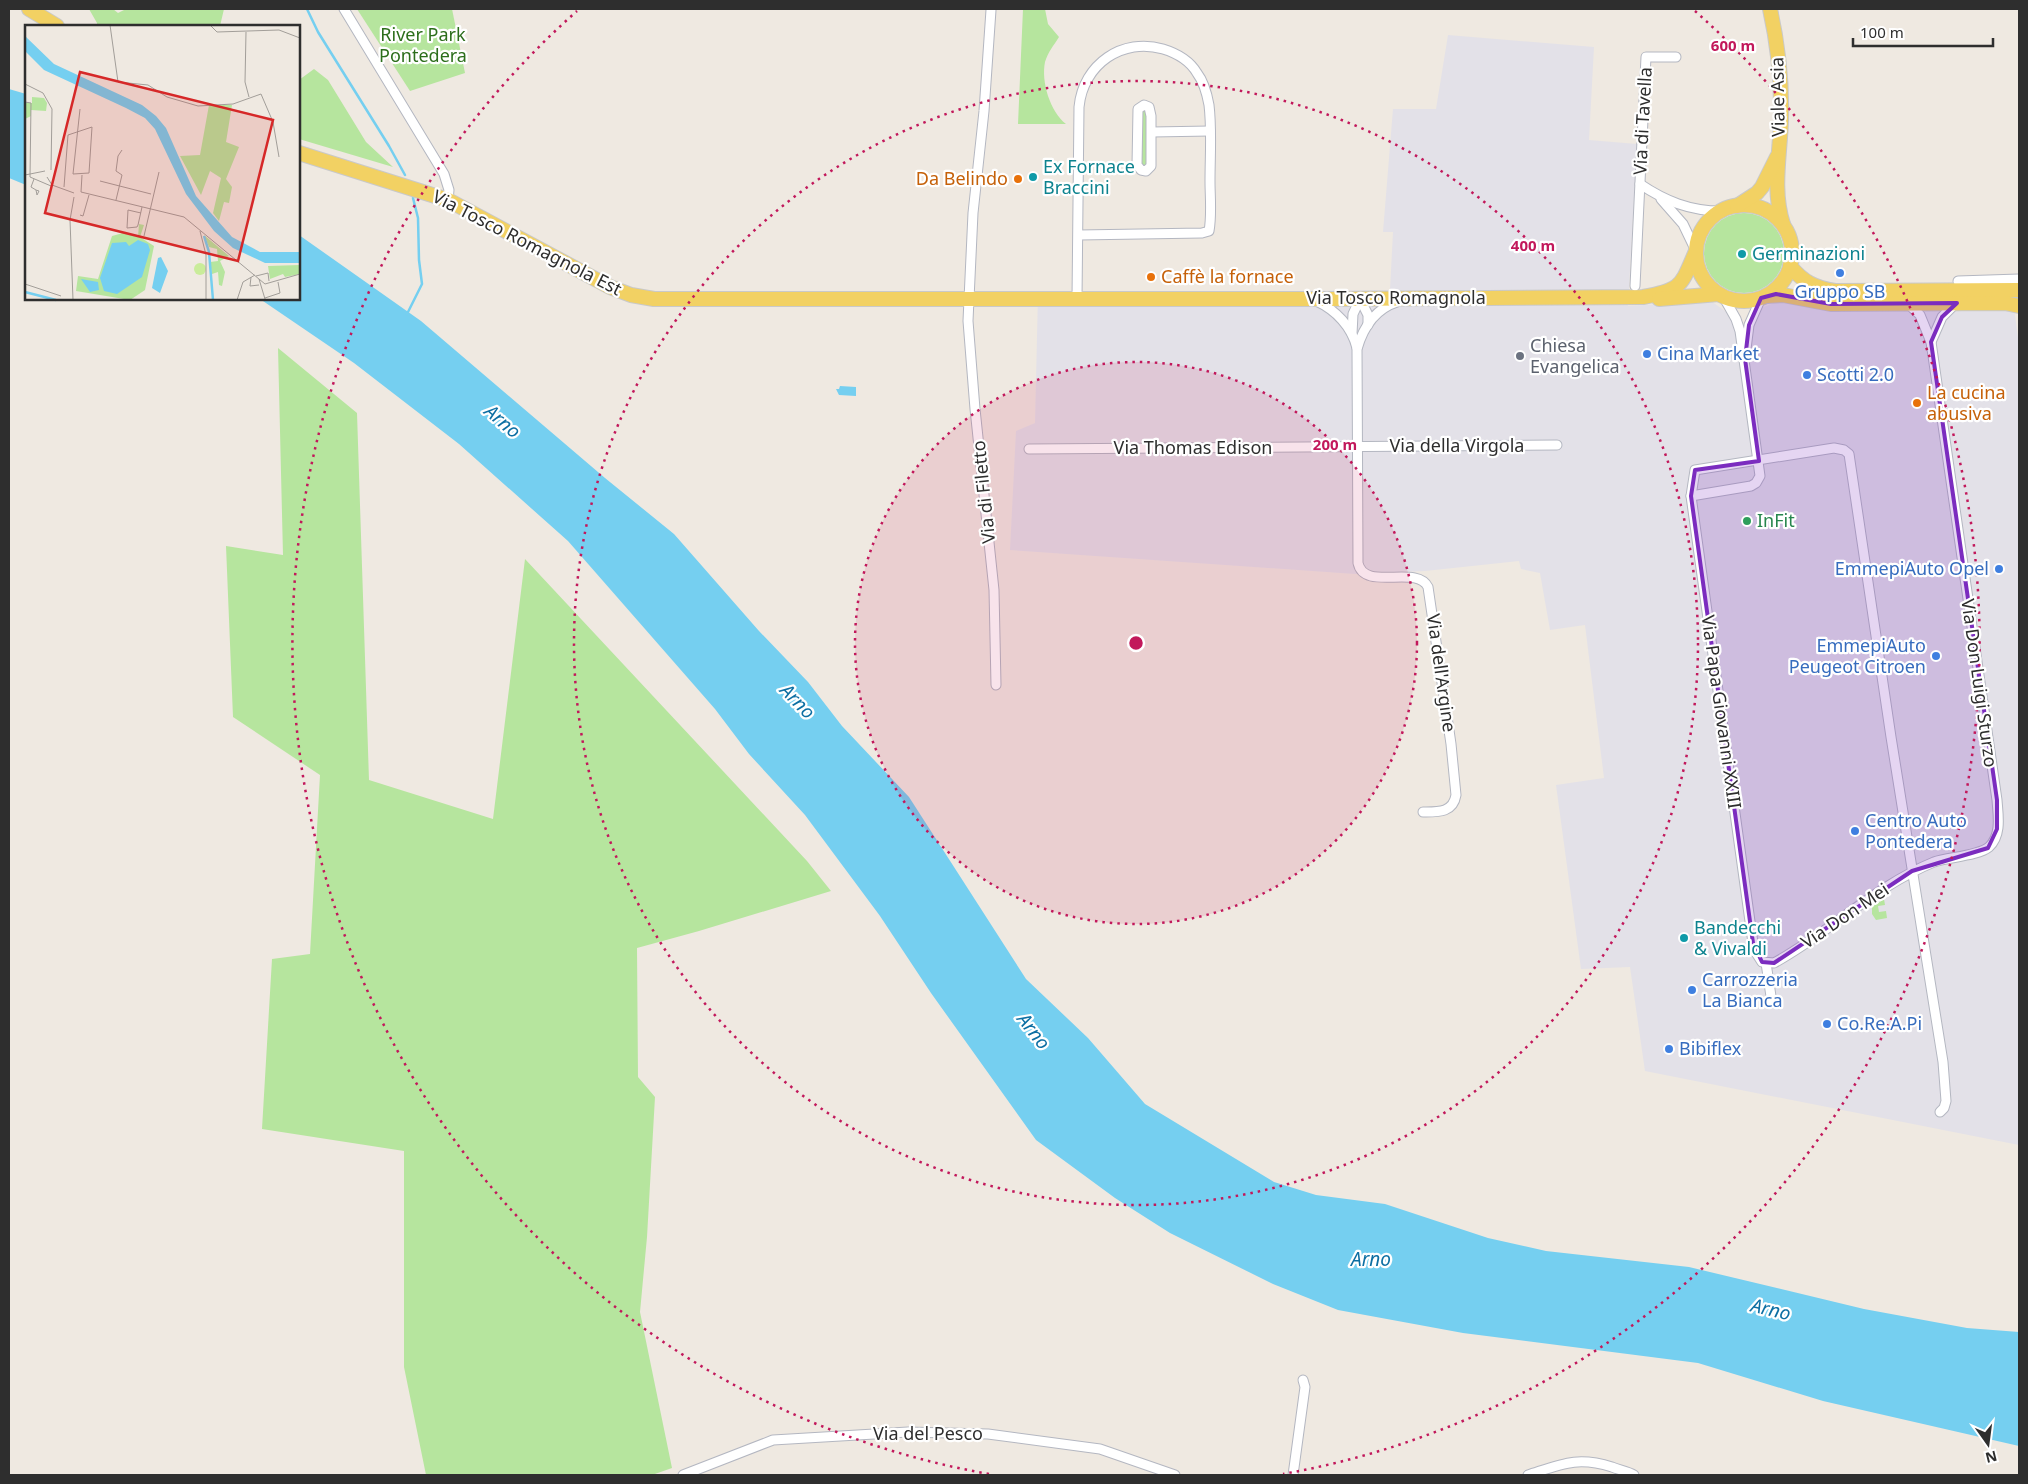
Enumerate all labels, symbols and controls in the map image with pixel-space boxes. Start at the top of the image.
scale bar [1853,15,1993,47]
park label: River Park Pontedera [379,22,467,67]
text: 100 m [1860,22,1904,42]
inset map [25,25,300,300]
text: 600 m [1711,35,1755,55]
street label: Viale Asia [1764,57,1790,137]
street label: Via di Tavella [1627,66,1657,175]
place label: Ex Fornace Braccini [1043,154,1135,199]
place label: Da Belindo [916,166,1008,190]
marker: Ex Fornace Braccini [1027,171,1039,183]
marker: Da Belindo [1012,173,1024,185]
street label: Via Tosco Romagnola Est [429,184,627,301]
text: 400 m [1511,235,1555,255]
place label: Germinazioni [1752,241,1865,265]
marker: Germinazioni [1736,248,1748,260]
place label: Caffè la fornace [1161,264,1294,288]
marker: Gruppo SB [1834,267,1846,279]
marker: Caffè la fornace [1145,271,1157,283]
place label: Gruppo SB [1795,279,1885,303]
street label: Via Tosco Romagnola [1306,285,1486,309]
place label: Chiesa Evangelica [1530,333,1620,378]
place label: Cina Market [1657,341,1760,365]
marker: Cina Market [1641,348,1653,360]
marker: Chiesa Evangelica [1514,350,1526,362]
place label: Scotti 2.0 [1817,362,1894,386]
marker: Scotti 2.0 [1801,369,1813,381]
place label: La cucina abusiva [1927,380,2005,425]
water label: Arno [478,397,527,444]
marker: La cucina abusiva [1911,397,1923,409]
street label: Via della Virgola [1390,433,1524,457]
text: 200 m [1313,434,1357,454]
street label: Via Thomas Edison [1114,435,1272,459]
street label: Via di Filetto [966,439,1000,545]
place label: InFit [1757,508,1795,532]
marker: InFit [1741,515,1753,527]
place label: EmmepiAuto Opel [1835,556,1989,580]
marker: EmmepiAuto Opel [1993,563,2005,575]
street label: Via Don Luigi Sturzo [1956,597,2004,769]
street label: Via dell'Argine [1422,612,1462,734]
street label: Via Papa Giovanni XXIII [1696,613,1747,810]
place label: EmmepiAuto Peugeot Citroen [1789,633,1926,678]
centre of rings [1127,634,1145,652]
marker: EmmepiAuto Peugeot Citroen [1930,650,1942,662]
water label: Arno [773,676,821,724]
place label: Centro Auto Pontedera [1865,808,1967,853]
marker: Centro Auto Pontedera [1849,825,1861,837]
street label: Via Don Mei [1796,877,1893,953]
place label: Bandecchi & Vivaldi [1694,915,1781,960]
marker: Bandecchi & Vivaldi [1678,932,1690,944]
place label: Carrozzeria La Bianca [1702,967,1798,1012]
marker: Carrozzeria La Bianca [1686,984,1698,996]
water label: Arno [1010,1006,1057,1055]
place label: Co.Re.A.Pi [1837,1011,1922,1035]
marker: Co.Re.A.Pi [1821,1018,1833,1030]
place label: Bibiflex [1679,1036,1742,1060]
marker: Bibiflex [1663,1043,1675,1055]
water label: Arno [1349,1246,1391,1272]
water label: Arno [1747,1291,1793,1326]
north arrow [1963,1419,2013,1469]
street label: Via del Pesco [873,1421,983,1445]
text: N [1983,1447,1999,1468]

